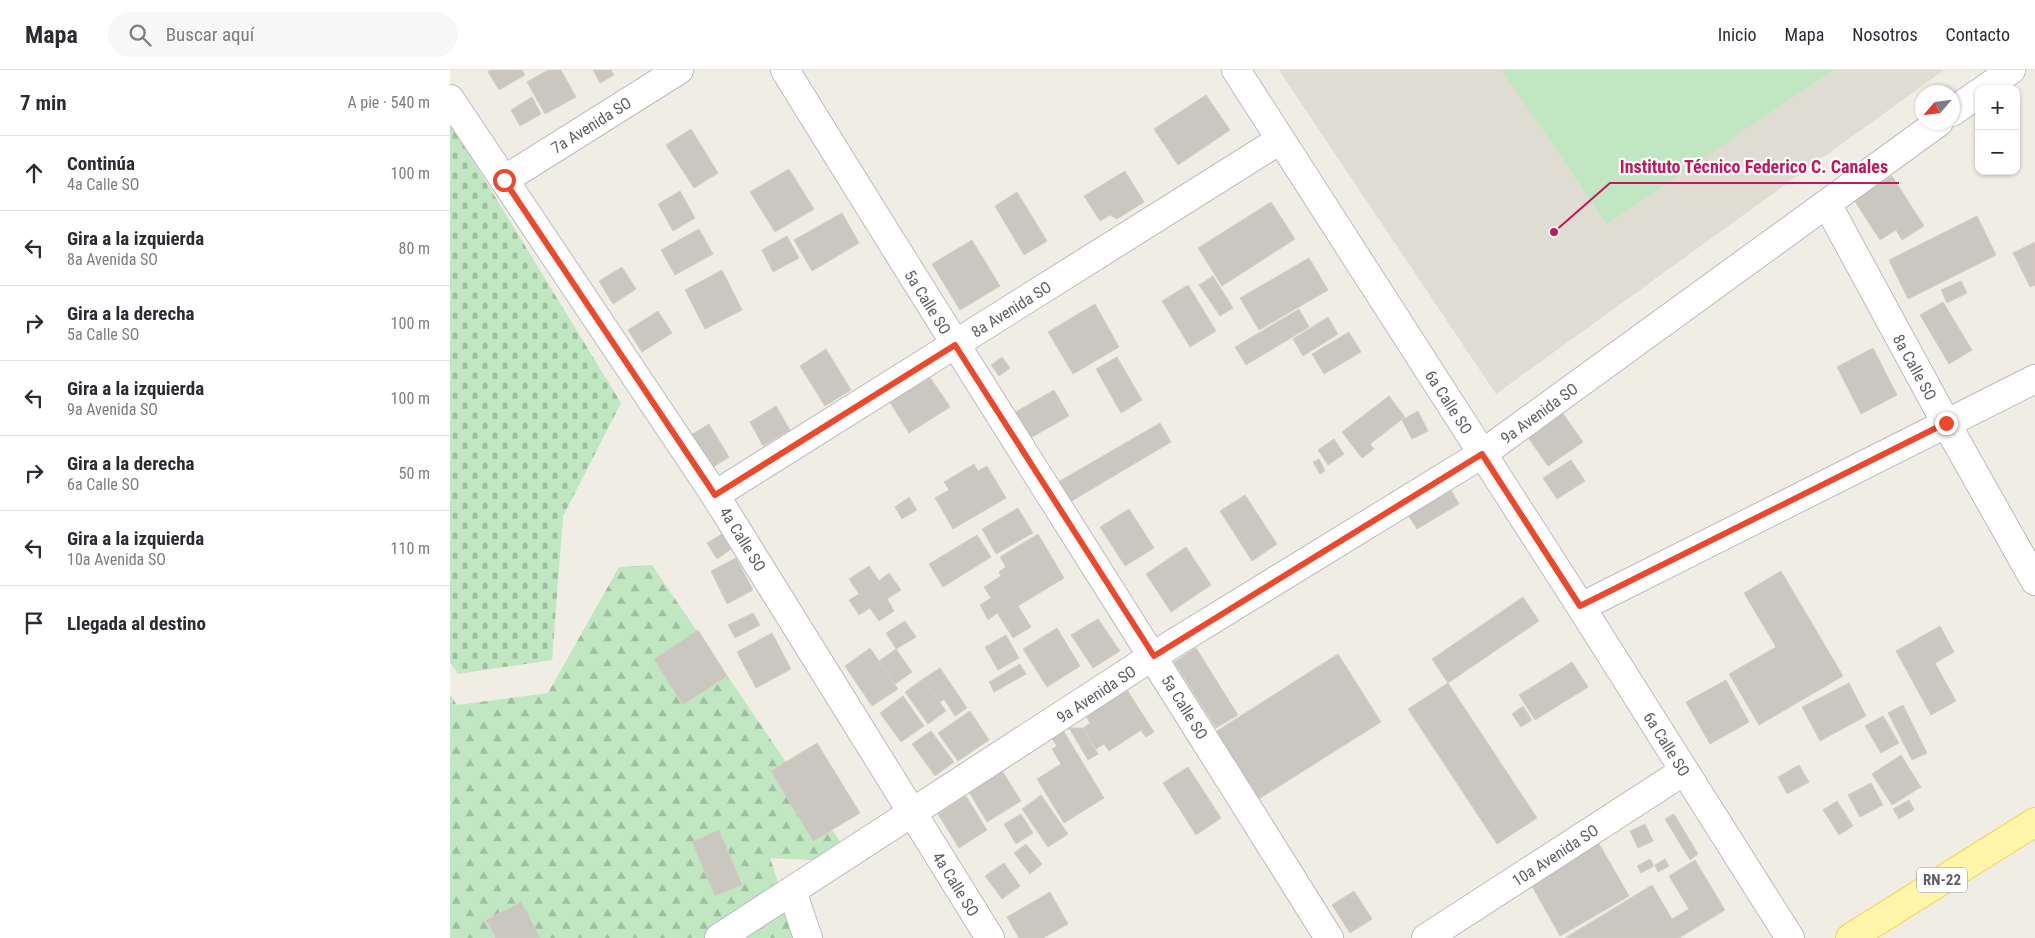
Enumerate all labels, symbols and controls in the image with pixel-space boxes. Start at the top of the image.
search box [108,12,458,57]
text: Mapa [25,21,78,49]
icon: search [126,21,154,49]
text: Buscar aquí [166,23,254,46]
text: Inicio [1718,24,1757,45]
text: Mapa [1785,24,1824,45]
text: Nosotros [1852,24,1918,45]
text: Contacto [1946,24,2010,45]
north arrow [1915,85,1960,130]
map controls [1975,85,2020,175]
button: + [1975,85,2020,130]
text: 7 min [20,91,67,115]
text: A pie · 540 m [347,93,430,112]
street label: 7a Avenida SO [548,93,635,158]
button: − [1975,130,2020,175]
callout: Instituto Técnico Federico C. Canales [1610,150,1899,183]
text: Continúa [67,152,135,175]
text: Instituto Técnico Federico C. Canales [1620,156,1888,177]
icon: ahead [20,159,48,187]
text: 100 m [391,164,430,183]
route start [493,169,516,192]
text: 4a Calle SO [67,175,139,194]
text: Gira a la izquierda [67,227,204,250]
icon: left [20,234,48,262]
text: 80 m [398,239,430,258]
text: 8a Avenida SO [67,250,158,269]
street label: 5a Calle SO [900,267,955,338]
street label: 8a Avenida SO [968,277,1055,342]
text: Gira a la derecha [67,302,194,325]
icon: right [20,309,48,337]
text: 100 m [391,314,430,333]
text: 5a Calle SO [67,325,139,344]
street label: 8a Calle SO [1889,331,1940,404]
street label: 6a Calle SO [1421,367,1476,438]
text: Gira a la izquierda [67,377,204,400]
street label: 9a Avenida SO [1497,379,1582,448]
icon: left [20,384,48,412]
text: 100 m [391,389,430,408]
text: 9a Avenida SO [67,400,158,419]
route end [1935,412,1958,435]
text: Gira a la derecha [67,452,194,475]
icon: right [20,459,48,487]
text: 50 m [398,464,430,483]
text: 6a Calle SO [67,475,139,494]
street label: 4a Calle SO [715,504,770,575]
text: Gira a la izquierda [67,527,204,550]
icon: left [20,534,48,562]
text: 110 m [391,539,430,558]
text: 10a Avenida SO [67,550,166,569]
icon: arrive [20,609,48,637]
text: Llegada al destino [67,612,206,635]
street label: 9a Avenida SO [1053,662,1140,727]
street label: 5a Calle SO [1157,672,1212,743]
street label: 6a Calle SO [1639,709,1694,780]
street label: 10a Avenida SO [1509,821,1602,890]
street label: 4a Calle SO [928,849,983,920]
road number: RN-22 [1917,868,1967,892]

